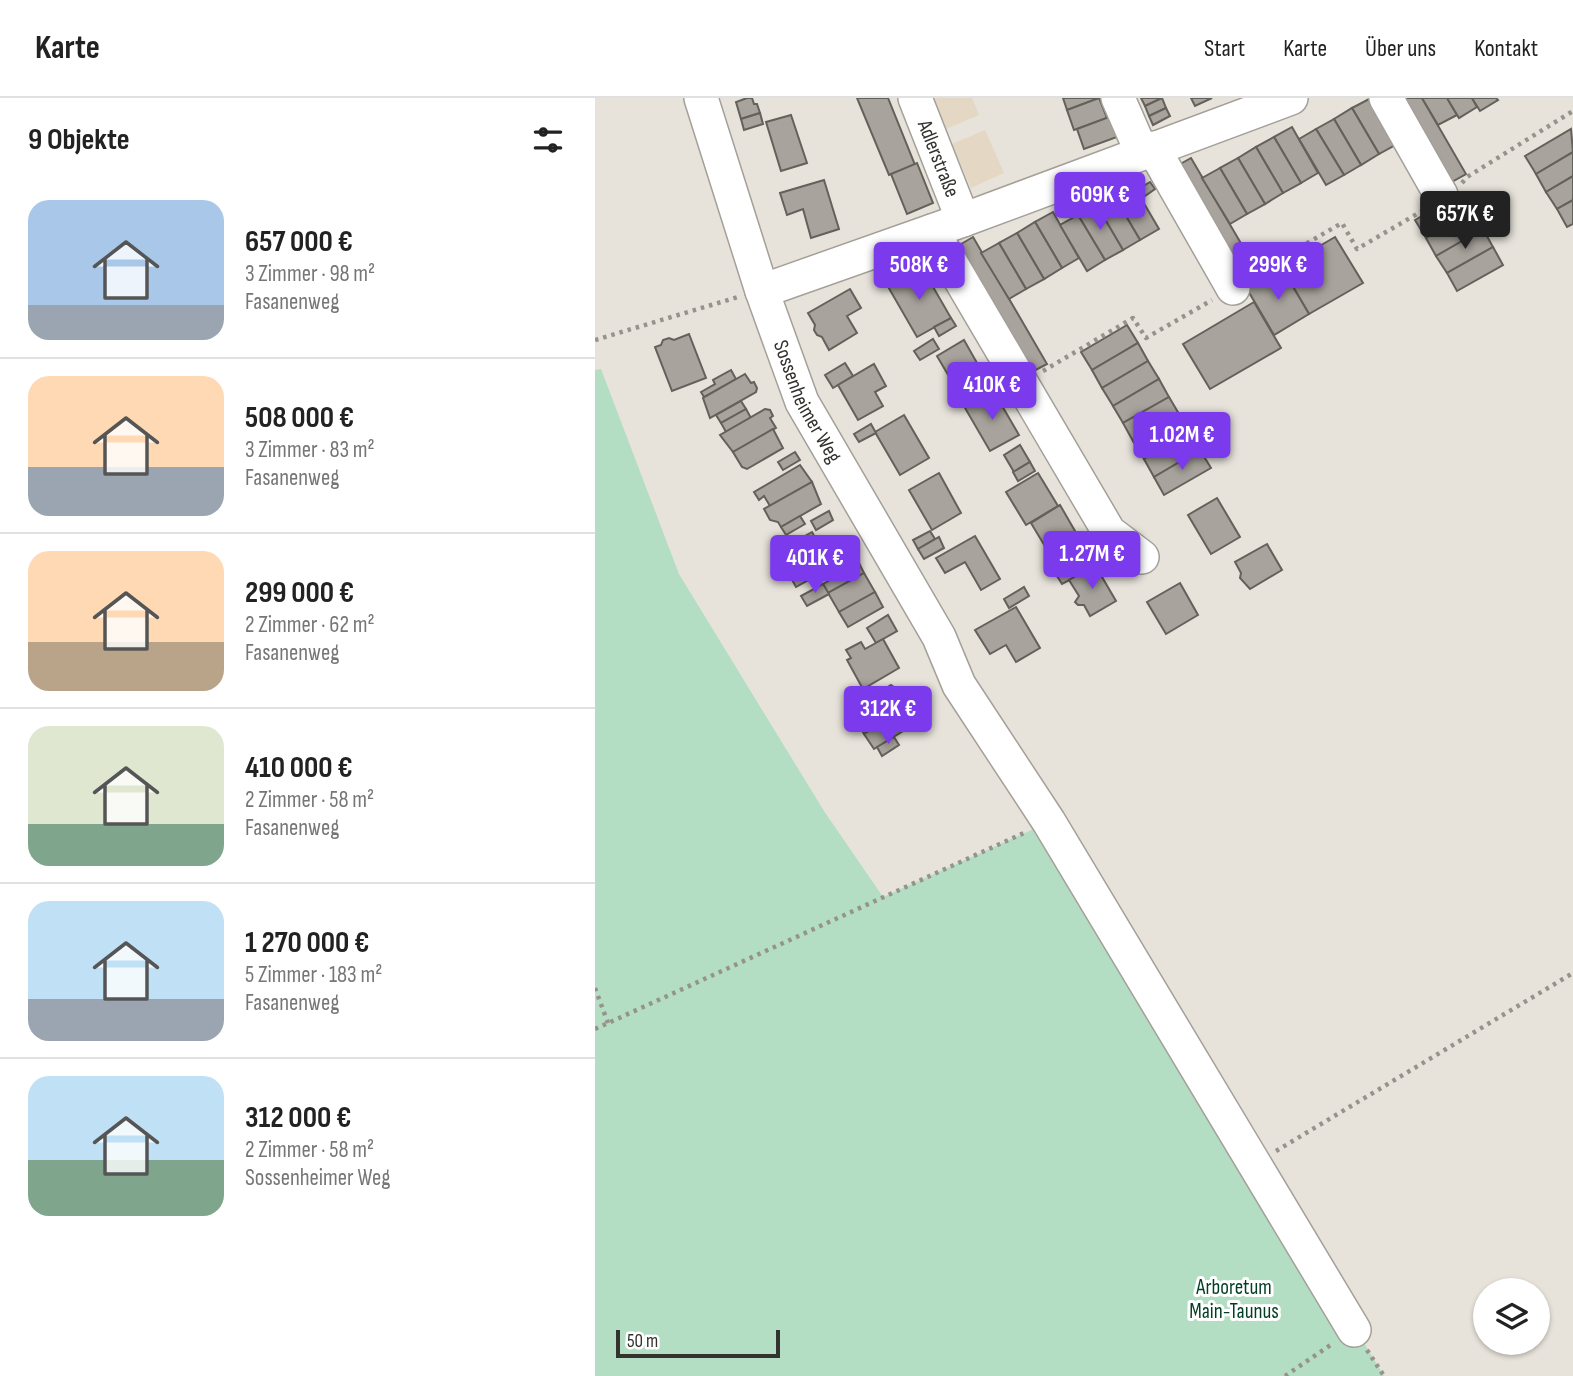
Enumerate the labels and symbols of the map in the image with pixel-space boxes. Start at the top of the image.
street label: Adlerstraße [912,115,965,201]
pin: 609K € [1043,172,1157,232]
pin: 657K € [1408,192,1522,251]
pin: 508K € [862,242,976,302]
pin: 299K € [1221,242,1335,302]
street label: Sossenheimer Weg [768,337,847,467]
pin: 410K € [935,362,1049,422]
pin: 1.02M € [1117,412,1247,472]
pin: 1.27M € [1027,532,1157,591]
pin: 401K € [758,536,872,595]
pin: 312K € [831,686,945,746]
park label: Arboretum Main-Taunus [1189,1275,1279,1324]
scale bar [616,1327,781,1359]

